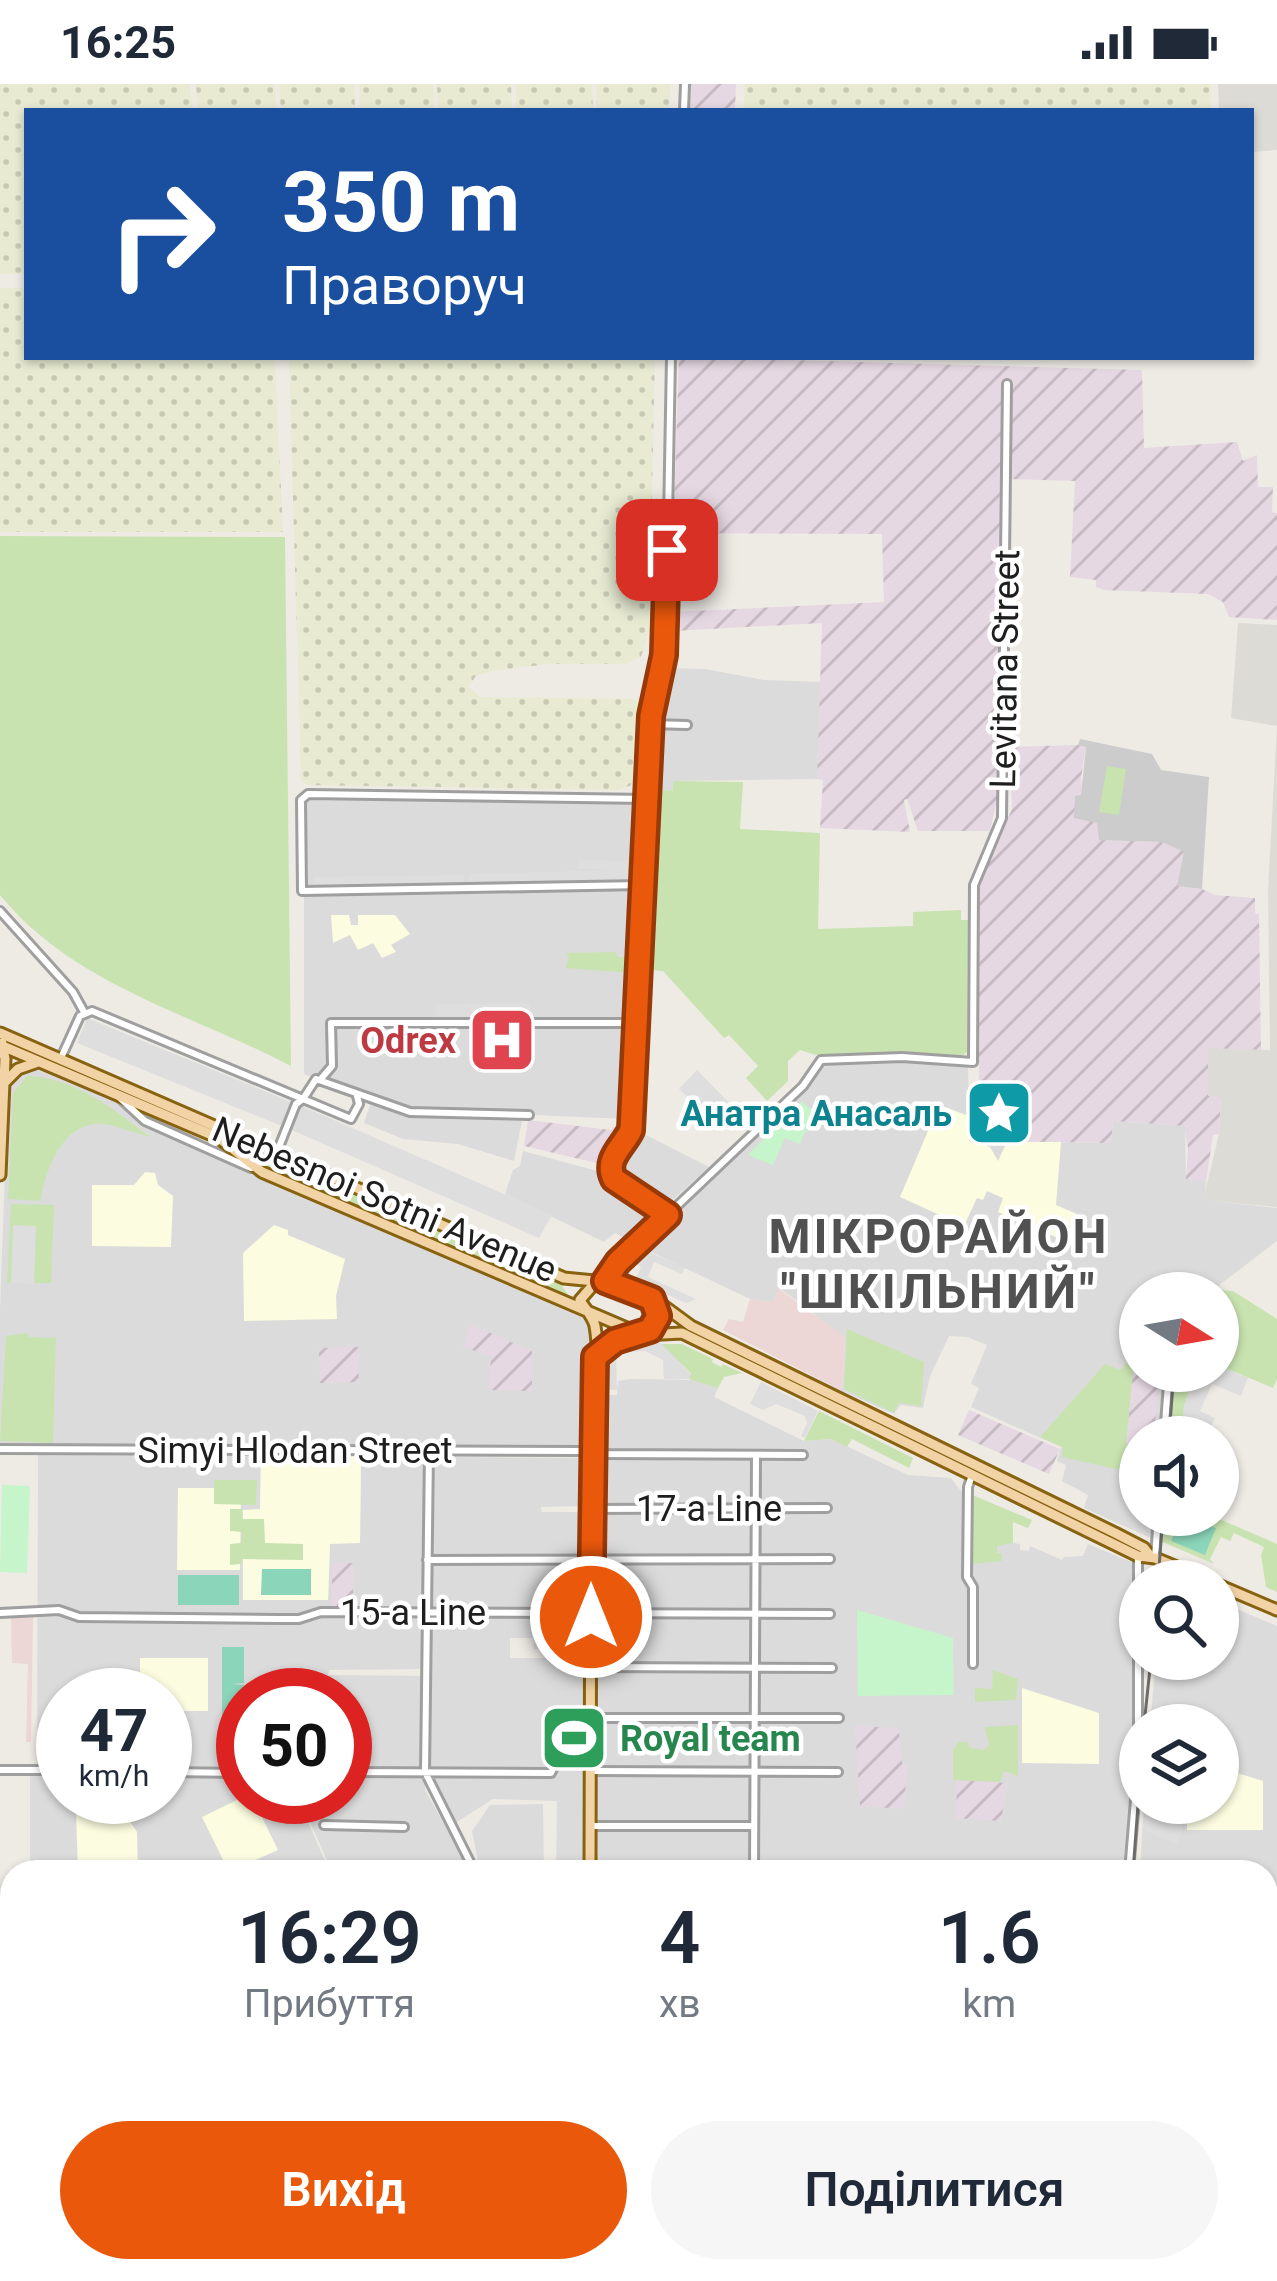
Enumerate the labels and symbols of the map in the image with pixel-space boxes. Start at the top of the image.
pin [616,499,718,601]
street label: Levitana Street [982,549,1028,789]
hospital icon: Odrex [467,1005,537,1075]
place label: Odrex [360,1020,457,1062]
place icon: Анатра Анасаль [964,1078,1034,1148]
place label: Анатра Анасаль [680,1093,952,1135]
street label: Nebesnoi Sotni Avenue [206,1108,563,1291]
district label: МІКРОРАЙОН "ШКІЛЬНИЙ" [769,1208,1110,1320]
north arrow [1119,1272,1239,1392]
street label: Simyi Hlodan Street [137,1430,453,1472]
street label: 17-a Line [636,1488,782,1530]
position arrow [528,1554,654,1680]
street label: 15-a Line [340,1592,486,1634]
speed limit sign: 50 [216,1668,372,1824]
sports icon: Royal team [539,1703,609,1773]
place label: Royal team [620,1718,801,1760]

